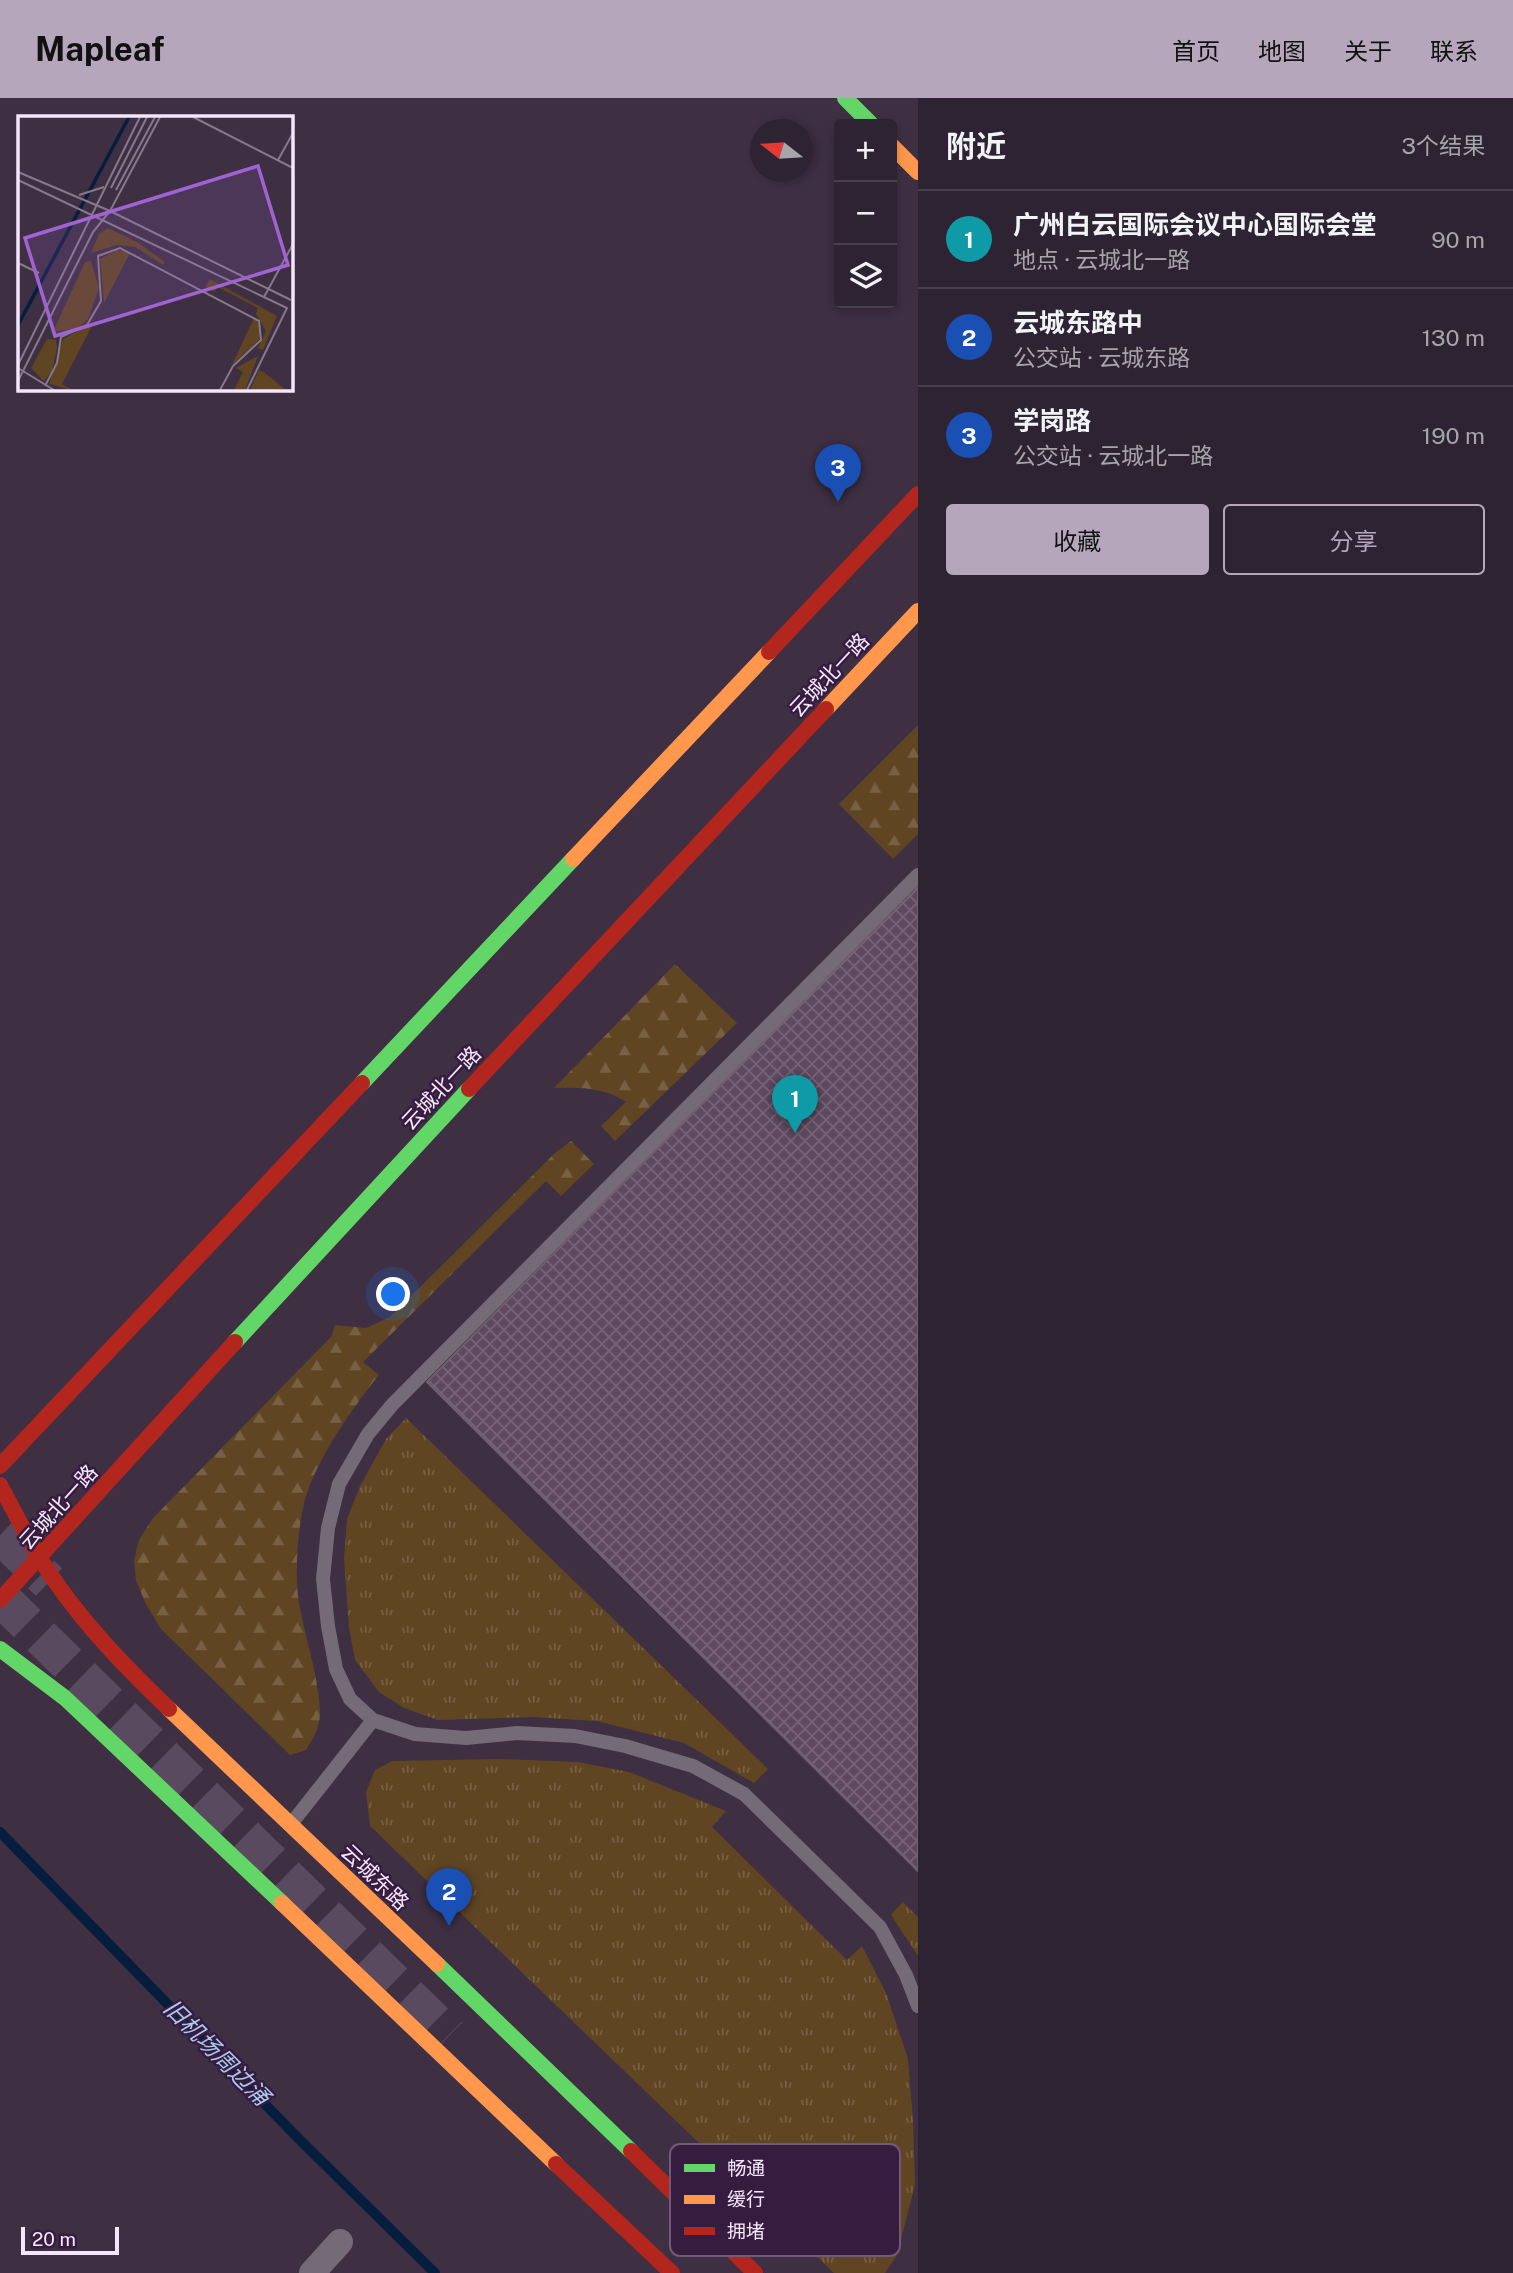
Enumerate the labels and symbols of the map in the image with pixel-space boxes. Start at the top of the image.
inset map [18,116,292,390]
north arrow [750,119,813,182]
pin: 3 [815,444,861,502]
street label: 云城北一路 [784,628,874,722]
street label: 云城北一路 [396,1041,486,1135]
pin: 1 [772,1075,818,1133]
your location [376,1277,410,1311]
street label: 云城北一路 [14,1460,102,1554]
street label: 云城东路 [336,1839,414,1915]
pin: 2 [426,1868,472,1926]
water label: 旧机场周边涌 [159,1994,277,2112]
legend [670,2144,900,2256]
text: 畅通 [727,2157,765,2179]
text: 缓行 [727,2188,765,2210]
text: 拥堵 [727,2220,765,2242]
scale bar [21,2224,119,2256]

